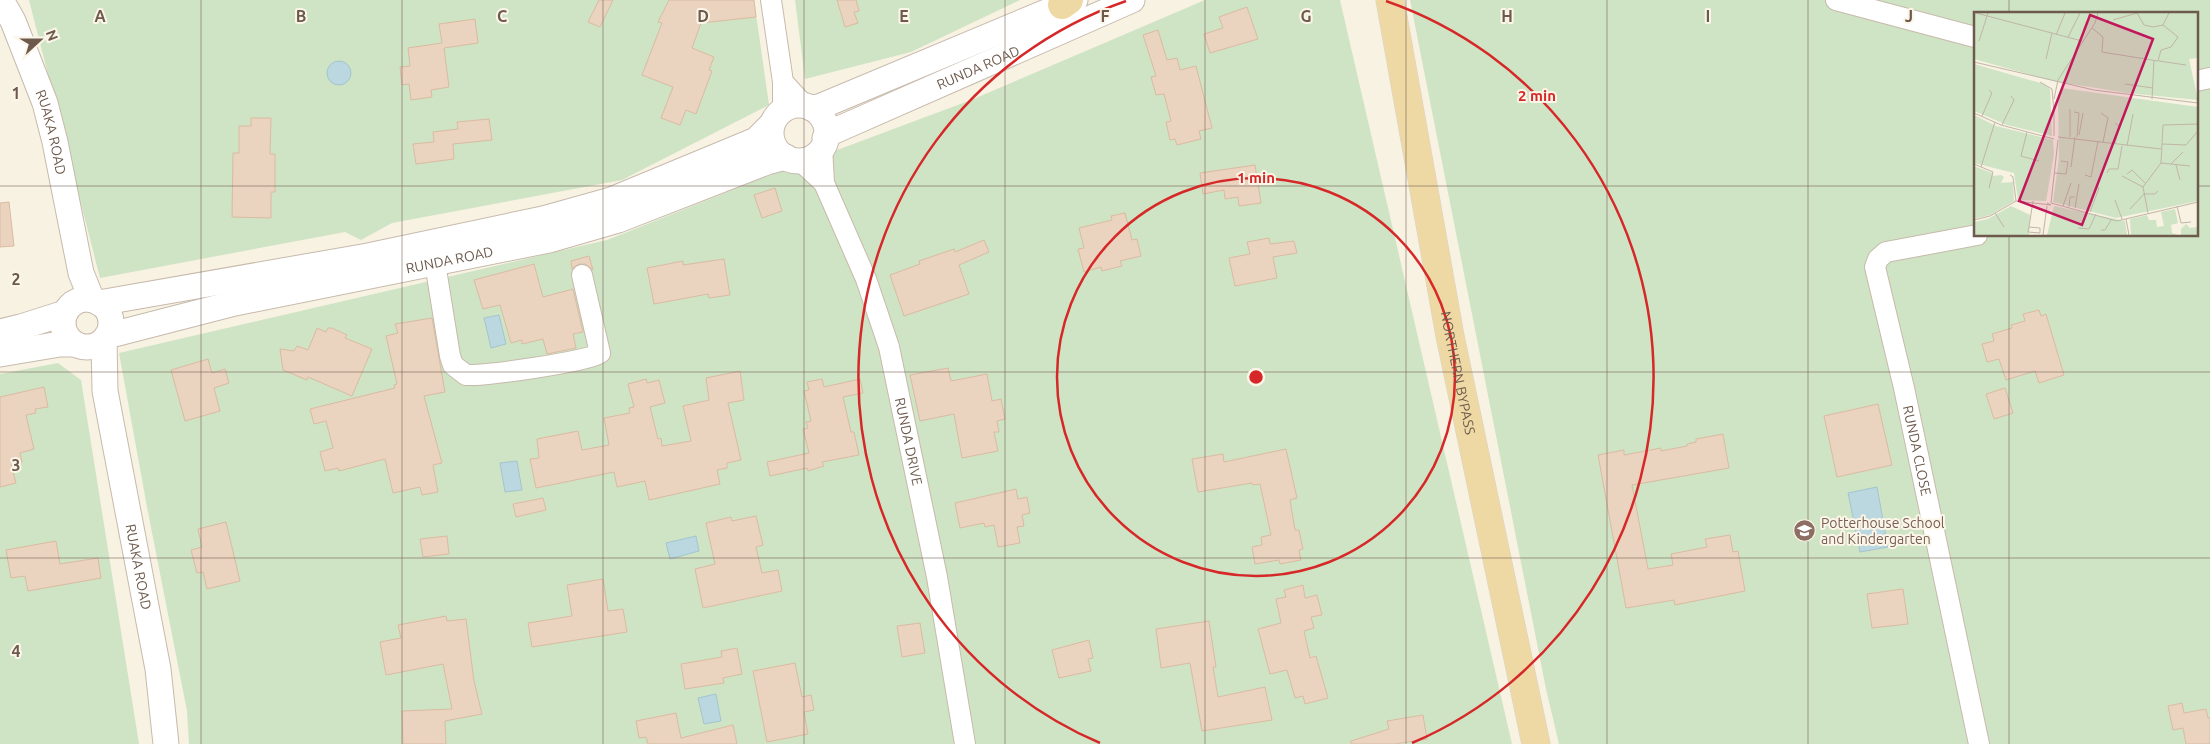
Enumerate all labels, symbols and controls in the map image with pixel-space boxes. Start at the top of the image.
text: A [94,7,106,25]
text: B [296,7,306,25]
text: C [497,7,507,25]
text: D [697,7,709,25]
text: E [899,7,909,25]
text: F [1101,7,1110,25]
text: G [1300,7,1312,25]
text: H [1501,7,1513,25]
text: I [1706,7,1710,25]
text: J [1905,7,1913,25]
inset map [1974,12,2198,236]
north arrow [15,15,65,65]
text: N [43,28,61,43]
street label: RUNDA ROAD [934,42,1022,93]
text: 1 [11,84,21,102]
street label: RUAKA ROAD [33,87,69,176]
text: 2 min [1518,87,1556,104]
text: 1 min [1237,169,1275,186]
street label: RUNDA ROAD [404,243,495,277]
text: 2 [11,270,21,288]
street label: NORTHERN BYPASS [1438,310,1479,436]
centre of rings [1247,368,1265,386]
street label: RUNDA DRIVE [892,396,926,487]
street label: RUNDA CLOSE [1900,404,1934,497]
text: 3 [11,456,21,474]
place label: Potterhouse School and Kindergarten [1821,515,1945,547]
school or university icon: Potterhouse School and Kindergarten [1793,519,1817,543]
street label: RUAKA ROAD [122,523,155,611]
text: 4 [11,642,21,660]

